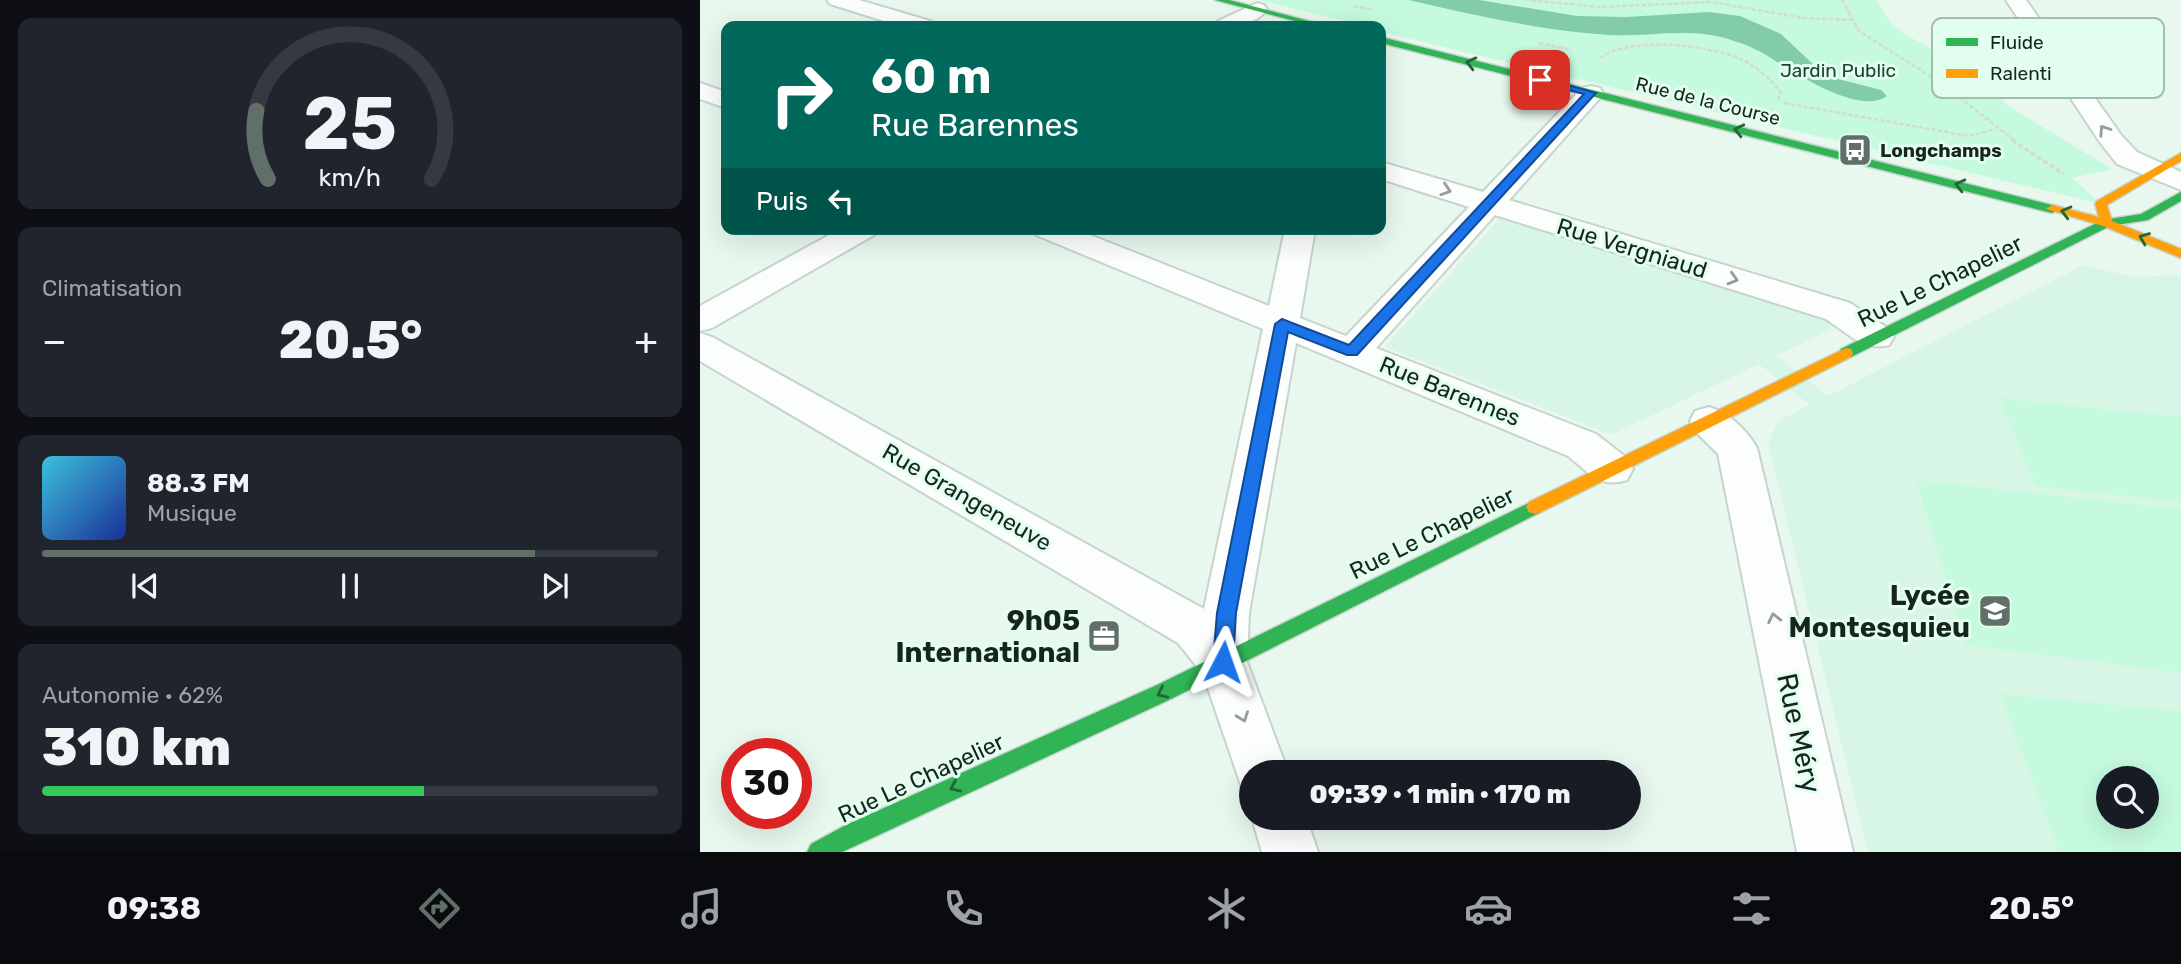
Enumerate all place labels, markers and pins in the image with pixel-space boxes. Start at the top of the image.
pin [1510,50,1570,110]
bus stop icon: Longchamps [1836,131,1874,169]
place label: Longchamps [1880,139,2002,162]
place label: Lycée Montesquieu [1788,579,1970,644]
school or university icon: Lycée Montesquieu [1976,592,2014,630]
place label: 9h05 International [896,604,1080,669]
office icon: 9h05 International [1085,617,1123,655]

